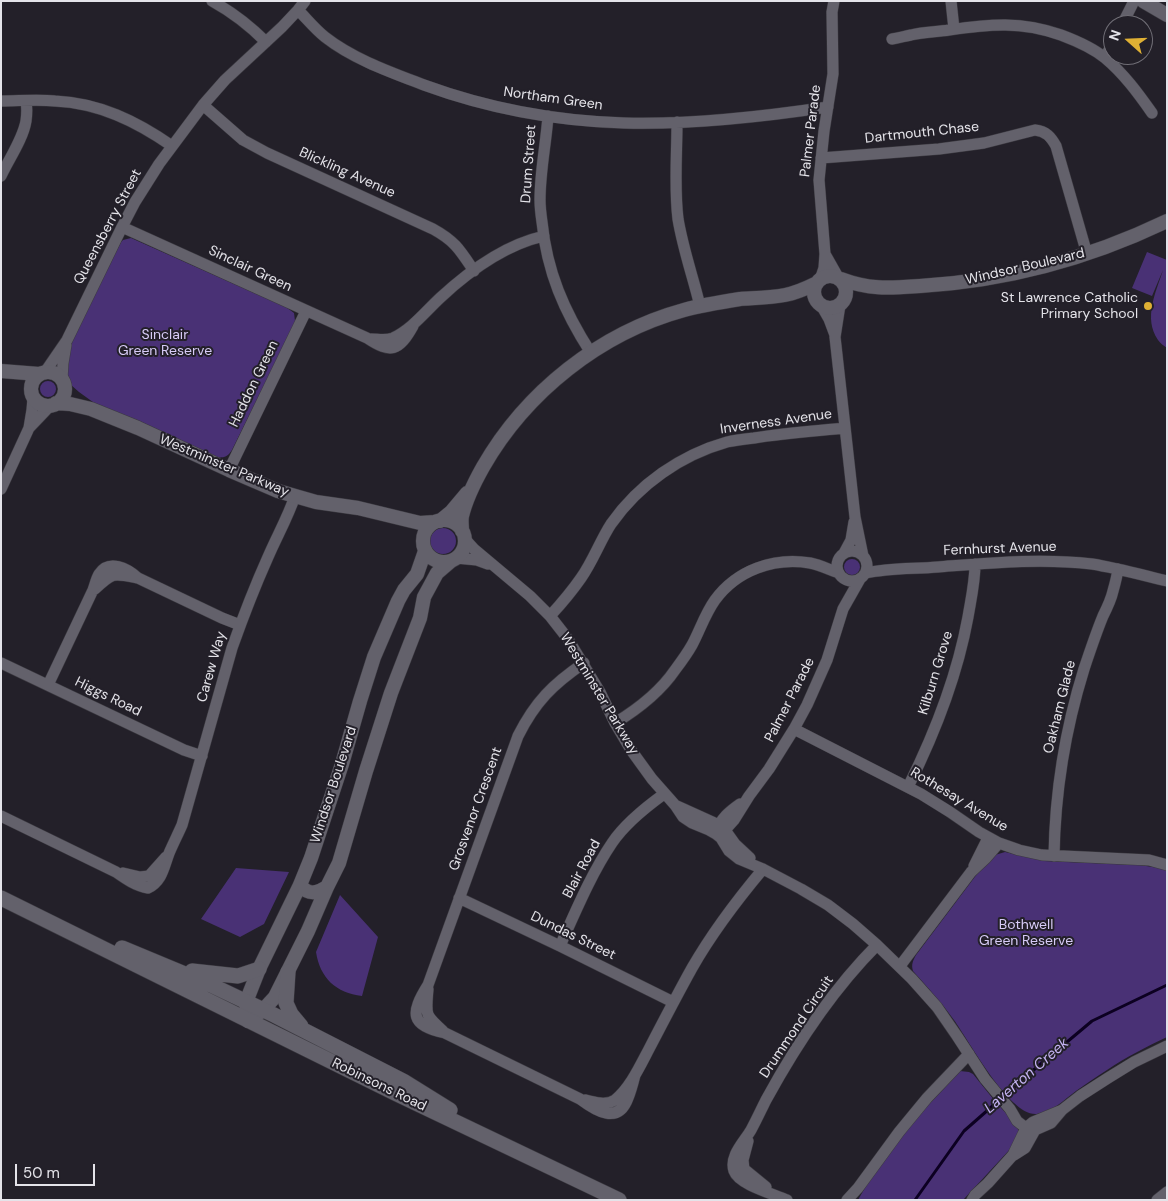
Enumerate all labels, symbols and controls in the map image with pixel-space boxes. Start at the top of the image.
north arrow [1103,15,1153,65]
text: N [1105,27,1125,43]
street label: Northam Green [502,84,604,114]
street label: Palmer Parade [797,84,825,178]
street label: Dartmouth Chase [864,119,980,147]
street label: Drum Street [518,124,540,204]
street label: Blickling Avenue [296,144,398,202]
street label: Queensberry Street [71,167,145,287]
street label: Sinclair Green [206,242,294,296]
street label: Windsor Boulevard [964,245,1086,289]
place label: St Lawrence Catholic Primary School [1001,290,1138,322]
marker: St Lawrence Catholic Primary School [1142,300,1154,312]
park label: Sinclair Green Reserve [118,327,212,360]
street label: Haddon Green [226,338,282,430]
street label: Inverness Avenue [719,406,833,438]
street label: Westminster Parkway [157,431,291,501]
street label: Fernhurst Avenue [943,539,1057,559]
street label: Kilburn Grove [915,629,957,717]
street label: Carew Way [194,630,230,704]
street label: Westminster Parkway [556,630,642,758]
street label: Palmer Parade [761,655,819,745]
street label: Oakham Glade [1040,659,1080,755]
street label: Higgs Road [72,674,144,720]
street label: Windsor Boulevard [307,724,361,846]
street label: Grosvenor Crescent [446,745,506,873]
street label: Rothesay Avenue [907,764,1011,836]
street label: Blair Road [560,837,604,901]
street label: Dundas Street [528,908,618,964]
park label: Bothwell Green Reserve [979,917,1073,950]
street label: Drummond Circuit [757,973,837,1081]
water label: Laverton Creek [981,1034,1073,1118]
street label: Robinsons Road [329,1055,429,1115]
scale bar [18,1154,98,1186]
text: 50 m [23,1163,60,1183]

